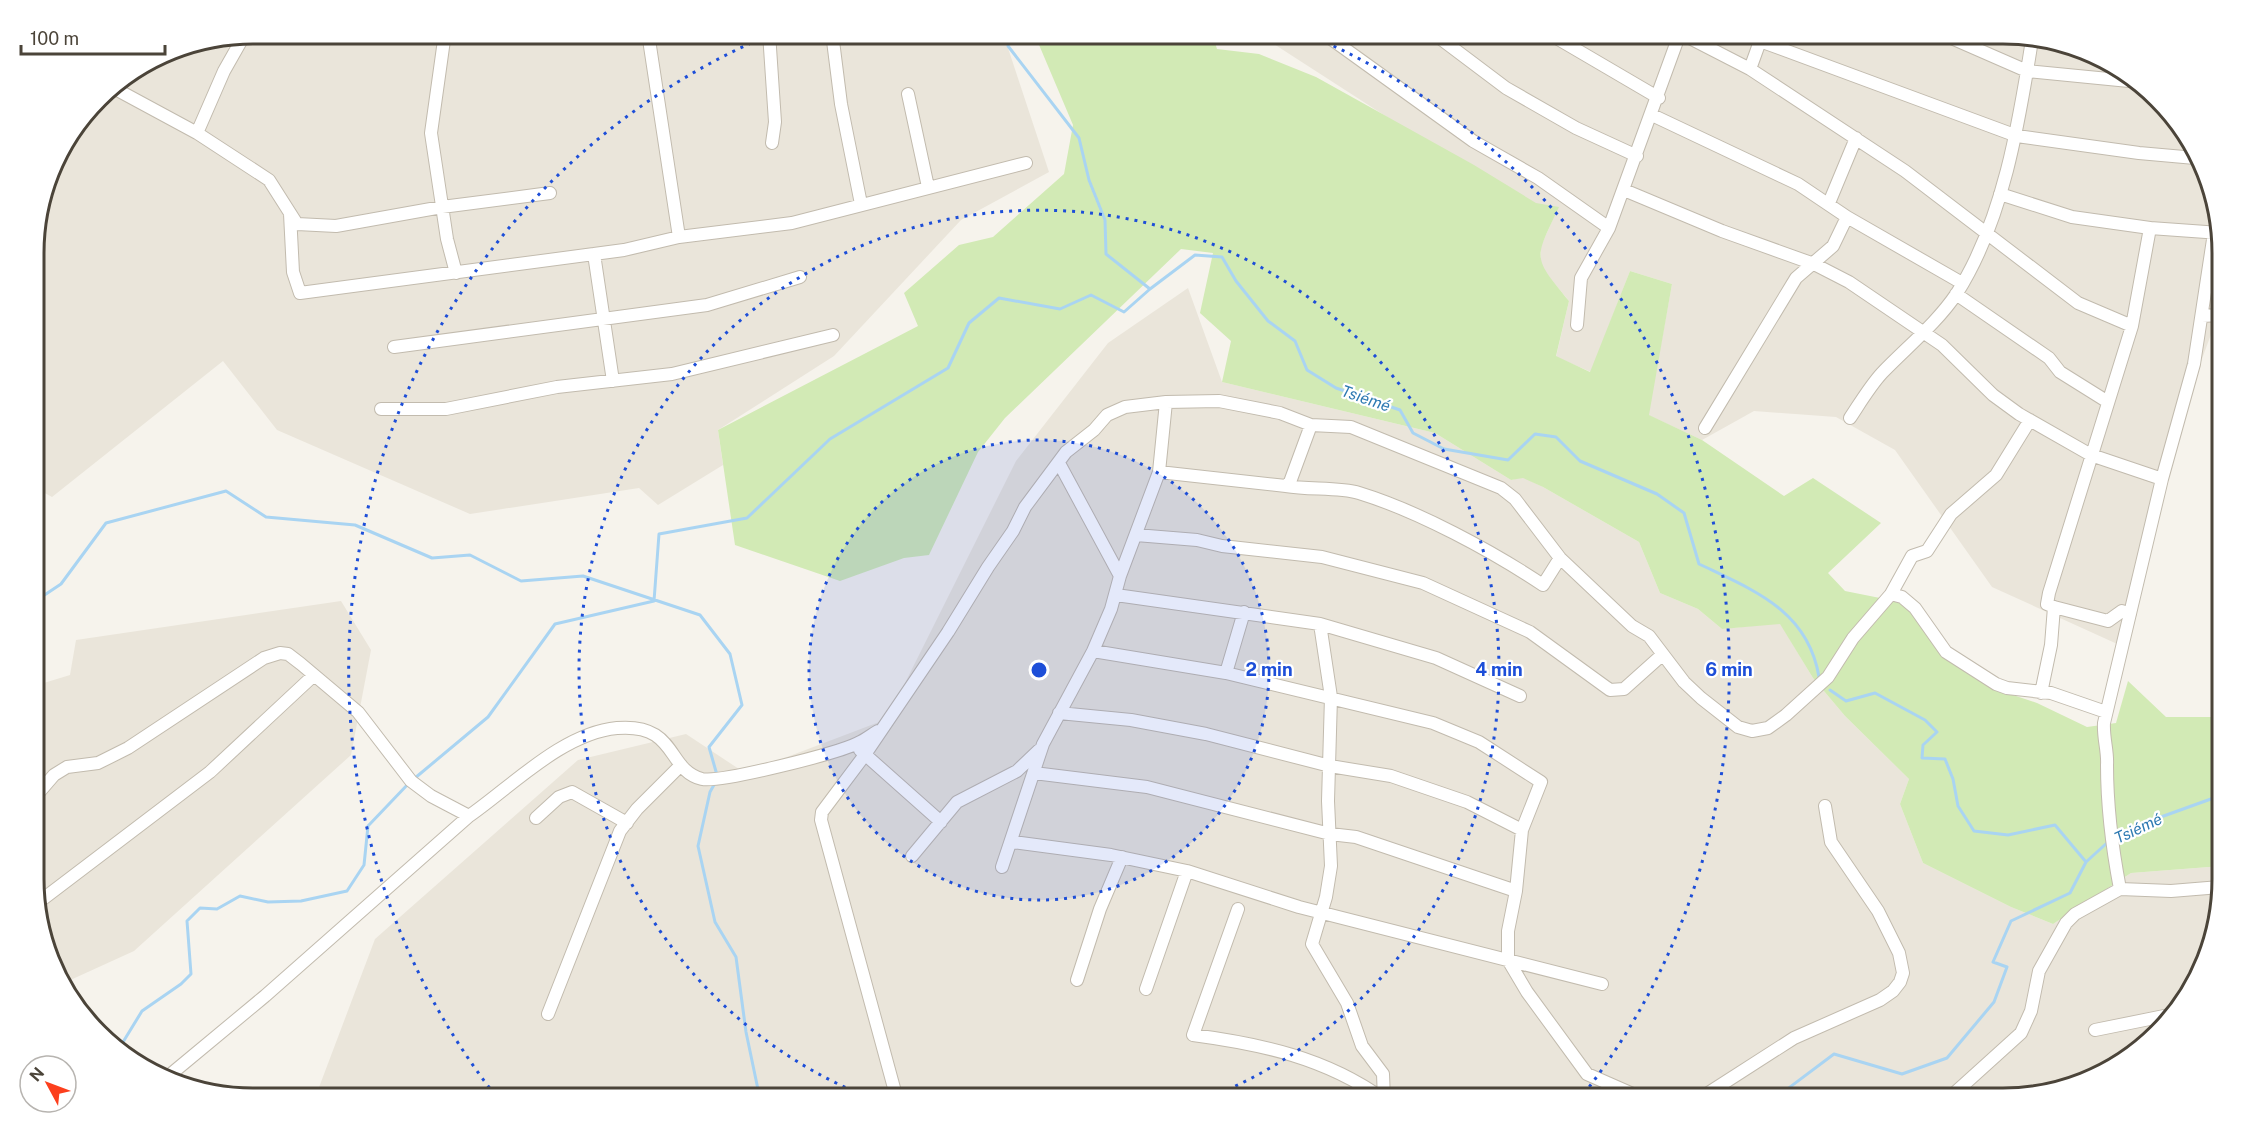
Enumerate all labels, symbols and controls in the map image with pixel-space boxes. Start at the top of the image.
scale bar [21,18,165,56]
text: 100 m [30,28,79,49]
water label: Tsiémé [1339,381,1393,416]
text: 2 min [1245,659,1293,680]
text: 4 min [1475,659,1523,680]
text: 6 min [1705,659,1753,680]
centre of rings [1029,660,1049,680]
water label: Tsiémé [2111,809,2165,848]
north arrow [18,1054,78,1114]
text: N [26,1064,48,1085]

